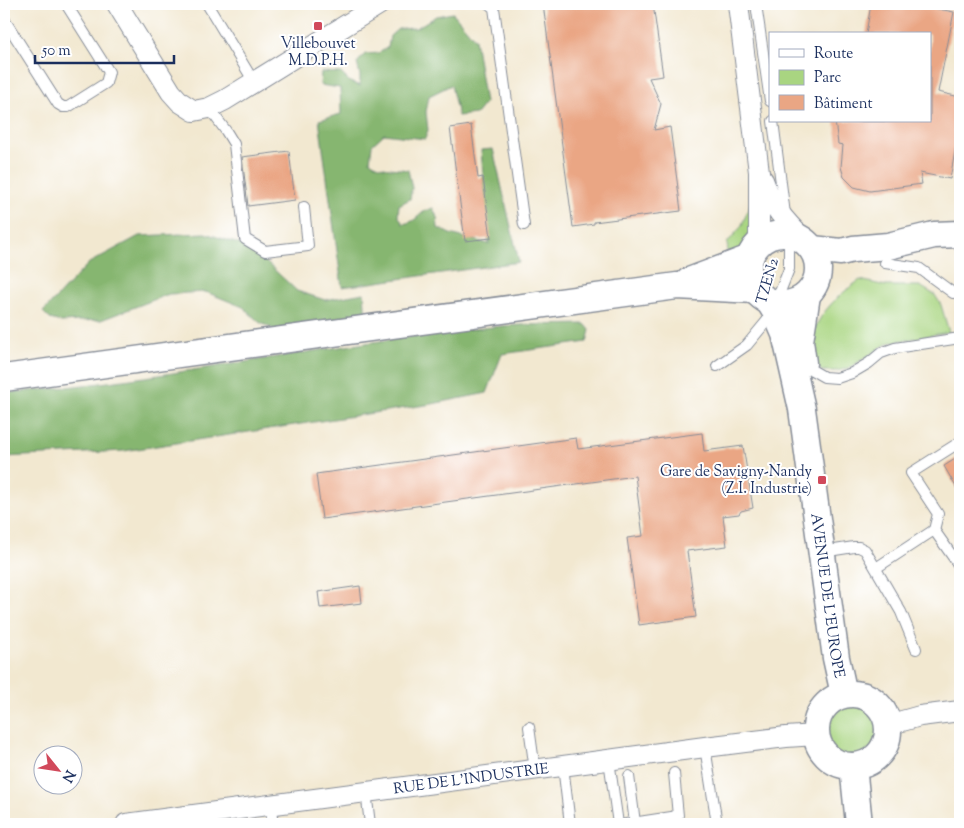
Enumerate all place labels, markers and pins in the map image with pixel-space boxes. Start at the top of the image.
marker: Villebouvet M.D.P.H. [312,20,324,32]
place label: Villebouvet M.D.P.H. [280,34,356,72]
place label: Gare de Savigny-Nandy (Z.I. Industrie) [660,462,813,500]
marker: Gare de Savigny-Nandy (Z.I. Industrie) [816,474,828,486]

